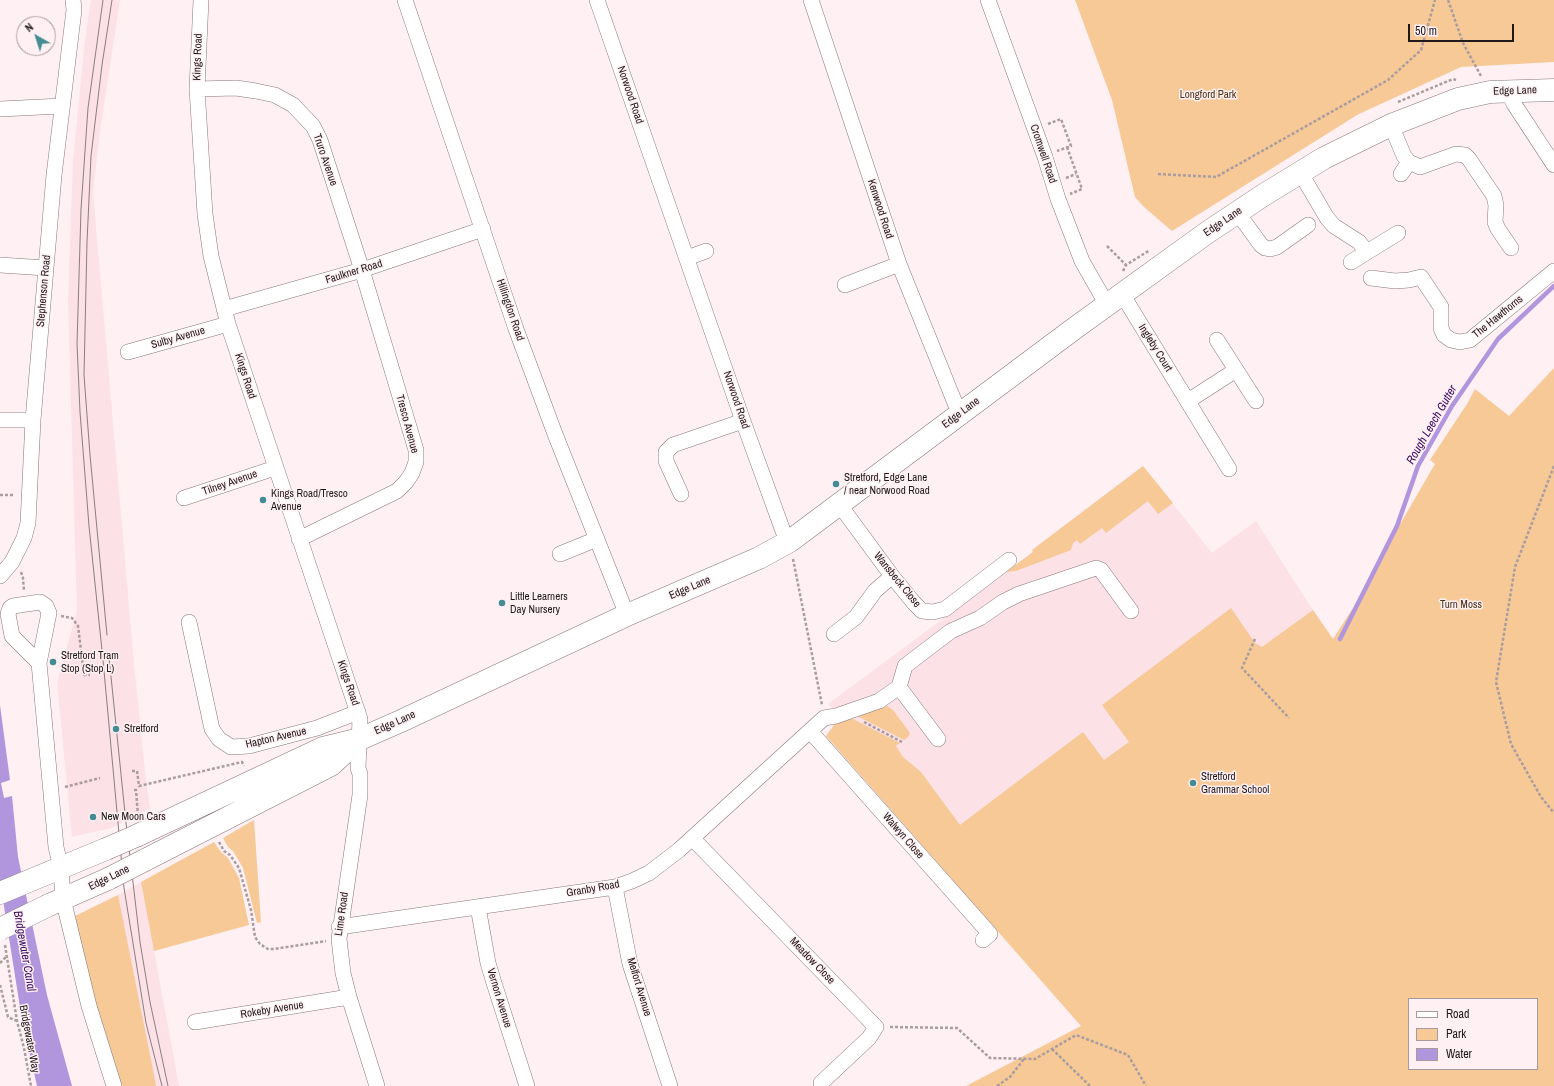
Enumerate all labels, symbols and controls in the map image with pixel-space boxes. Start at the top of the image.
north arrow [16,16,56,56]
scale bar [1410,16,1516,42]
text: N [22,20,36,35]
text: 50 m [1415,23,1437,39]
street label: Kings Road [191,33,205,81]
street label: Norwood Road [614,64,646,126]
street label: Edge Lane [1493,84,1537,98]
park label: Longford Park [1180,88,1236,102]
street label: Cromwell Road [1027,123,1059,185]
street label: Truro Avenue [310,132,340,188]
street label: Kenwood Road [864,178,896,240]
street label: Edge Lane [1201,204,1245,240]
street label: Stephenson Road [34,254,54,328]
street label: Faulkner Road [324,257,384,287]
street label: Hillingdon Road [493,277,527,343]
street label: The Hawthorns [1470,293,1526,341]
street label: Ingleby Court [1135,322,1175,374]
street label: Sulby Avenue [150,324,206,352]
street label: Kings Road [231,352,259,400]
street label: Norwood Road [720,369,752,431]
water label: Rough Leech Gutter [1404,383,1460,467]
street label: Tresco Avenue [393,393,421,455]
street label: Edge Lane [940,395,982,431]
street label: Tilney Avenue [201,467,259,499]
place label: Stretford, Edge Lane / near Norwood Road [844,471,930,497]
marker: Stretford, Edge Lane / near Norwood Road [831,479,841,489]
place label: Kings Road/Tresco Avenue [271,487,348,513]
marker: Kings Road/Tresco Avenue [258,495,268,505]
street label: Wansbeck Close [871,550,923,610]
street label: Edge Lane [667,573,713,603]
place label: Little Learners Day Nursery [510,590,568,616]
marker: Little Learners Day Nursery [497,598,507,608]
park label: Turn Moss [1440,598,1482,612]
place label: Stretford Tram Stop (Stop L) [61,649,119,675]
marker: Stretford Tram Stop (Stop L) [48,657,58,667]
street label: Kings Road [334,659,362,707]
street label: Edge Lane [372,708,418,738]
place label: Stretford [124,722,159,736]
marker: Stretford [111,724,121,734]
street label: Hapton Avenue [244,725,308,751]
place label: Stretford Grammar School [1201,770,1269,796]
marker: Stretford Grammar School [1188,778,1198,788]
place label: New Moon Cars [101,810,166,824]
street label: Walwyn Close [879,810,927,862]
marker: New Moon Cars [88,812,98,822]
street label: Edge Lane [86,863,132,893]
street label: Granby Road [565,878,621,900]
street label: Lime Road [332,891,352,937]
water label: Bridgewater Canal [10,910,38,992]
street label: Meadow Close [787,935,837,987]
street label: Melfort Avenue [624,956,654,1018]
street label: Vernon Avenue [484,967,514,1029]
legend [1408,998,1538,1070]
street label: Rokeby Avenue [240,999,304,1021]
street label: Bridgewater Way [16,1004,42,1074]
text: Road [1446,1006,1470,1022]
text: Park [1446,1026,1466,1042]
text: Water [1446,1046,1472,1062]

